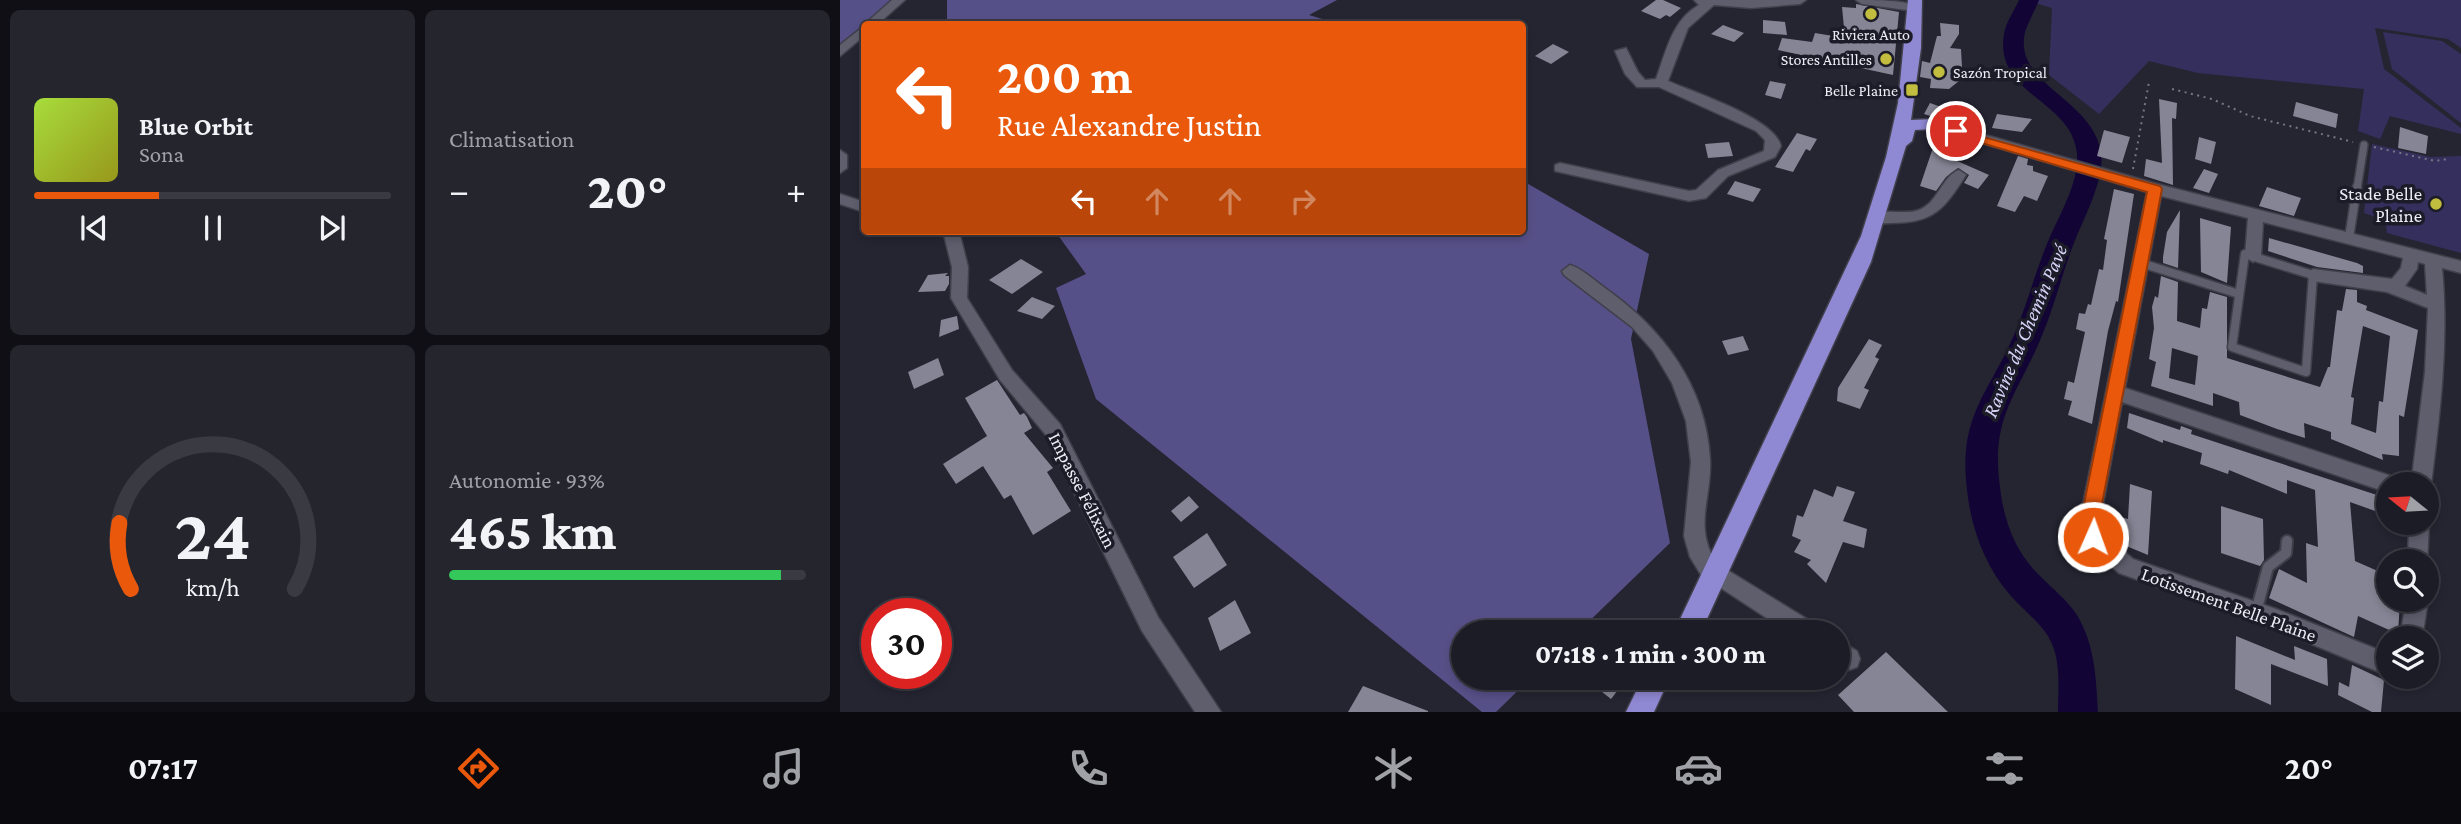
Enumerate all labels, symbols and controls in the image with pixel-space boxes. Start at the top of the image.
marker: Riviera Auto [1863,6,1879,22]
place label: Riviera Auto [1832,26,1910,43]
icon: left [882,49,973,140]
text: 200 m [997,49,1132,104]
place label: Stores Antilles [1781,51,1872,68]
marker: Stores Antilles [1878,51,1894,67]
marker: Sazón Tropical [1931,64,1947,80]
place label: Sazón Tropical [1953,64,2047,82]
place label: Belle Plaine [1824,82,1898,99]
marker: Belle Plaine [1904,82,1920,98]
pin [1926,101,1986,161]
text: Rue Alexandre Justin [997,107,1261,143]
text: Blue Orbit [139,112,253,141]
icon: arrive [1937,112,1975,150]
text: Climatisation [449,126,574,152]
text: Sona [139,141,184,167]
text: 20° [587,161,668,219]
text: − [449,169,469,211]
text: + [786,169,806,211]
icon: left [1065,182,1103,220]
icon: ahead [1138,182,1176,220]
icon: ahead [1211,182,1249,220]
icon: right [1284,182,1322,220]
place label: Stade Belle Plaine [2339,183,2422,226]
marker: Stade Belle Plaine [2428,196,2444,212]
icon: previous [75,209,113,247]
icon: pause [194,209,232,247]
icon: next [313,209,351,247]
water label: Ravine du Chemin Pavé [1978,240,2073,421]
street label: Impasse Félixain [1044,429,1121,551]
text: Autonomie · 93% [449,467,605,493]
north arrow [2376,472,2440,536]
map controls [2376,472,2439,689]
text: 24 [174,495,251,576]
position arrow [2056,500,2130,574]
text: 465 km [449,502,616,560]
button: search [2376,549,2439,612]
street label: Lotissement Belle Plaine [2138,563,2319,646]
text: km/h [186,574,239,601]
speed limit sign: 30 [861,598,952,689]
button: layers [2376,626,2439,689]
text: 07:18 · 1 min · 300 m [1535,640,1766,669]
icon: directions [454,744,503,793]
icon: music [759,744,808,793]
icon: phone [1064,744,1113,793]
icon: climate [1369,744,1418,793]
icon: car [1674,744,1723,793]
icon: filters [1980,744,2029,793]
text: 07:17 [128,750,198,786]
text: 20° [2285,750,2333,786]

